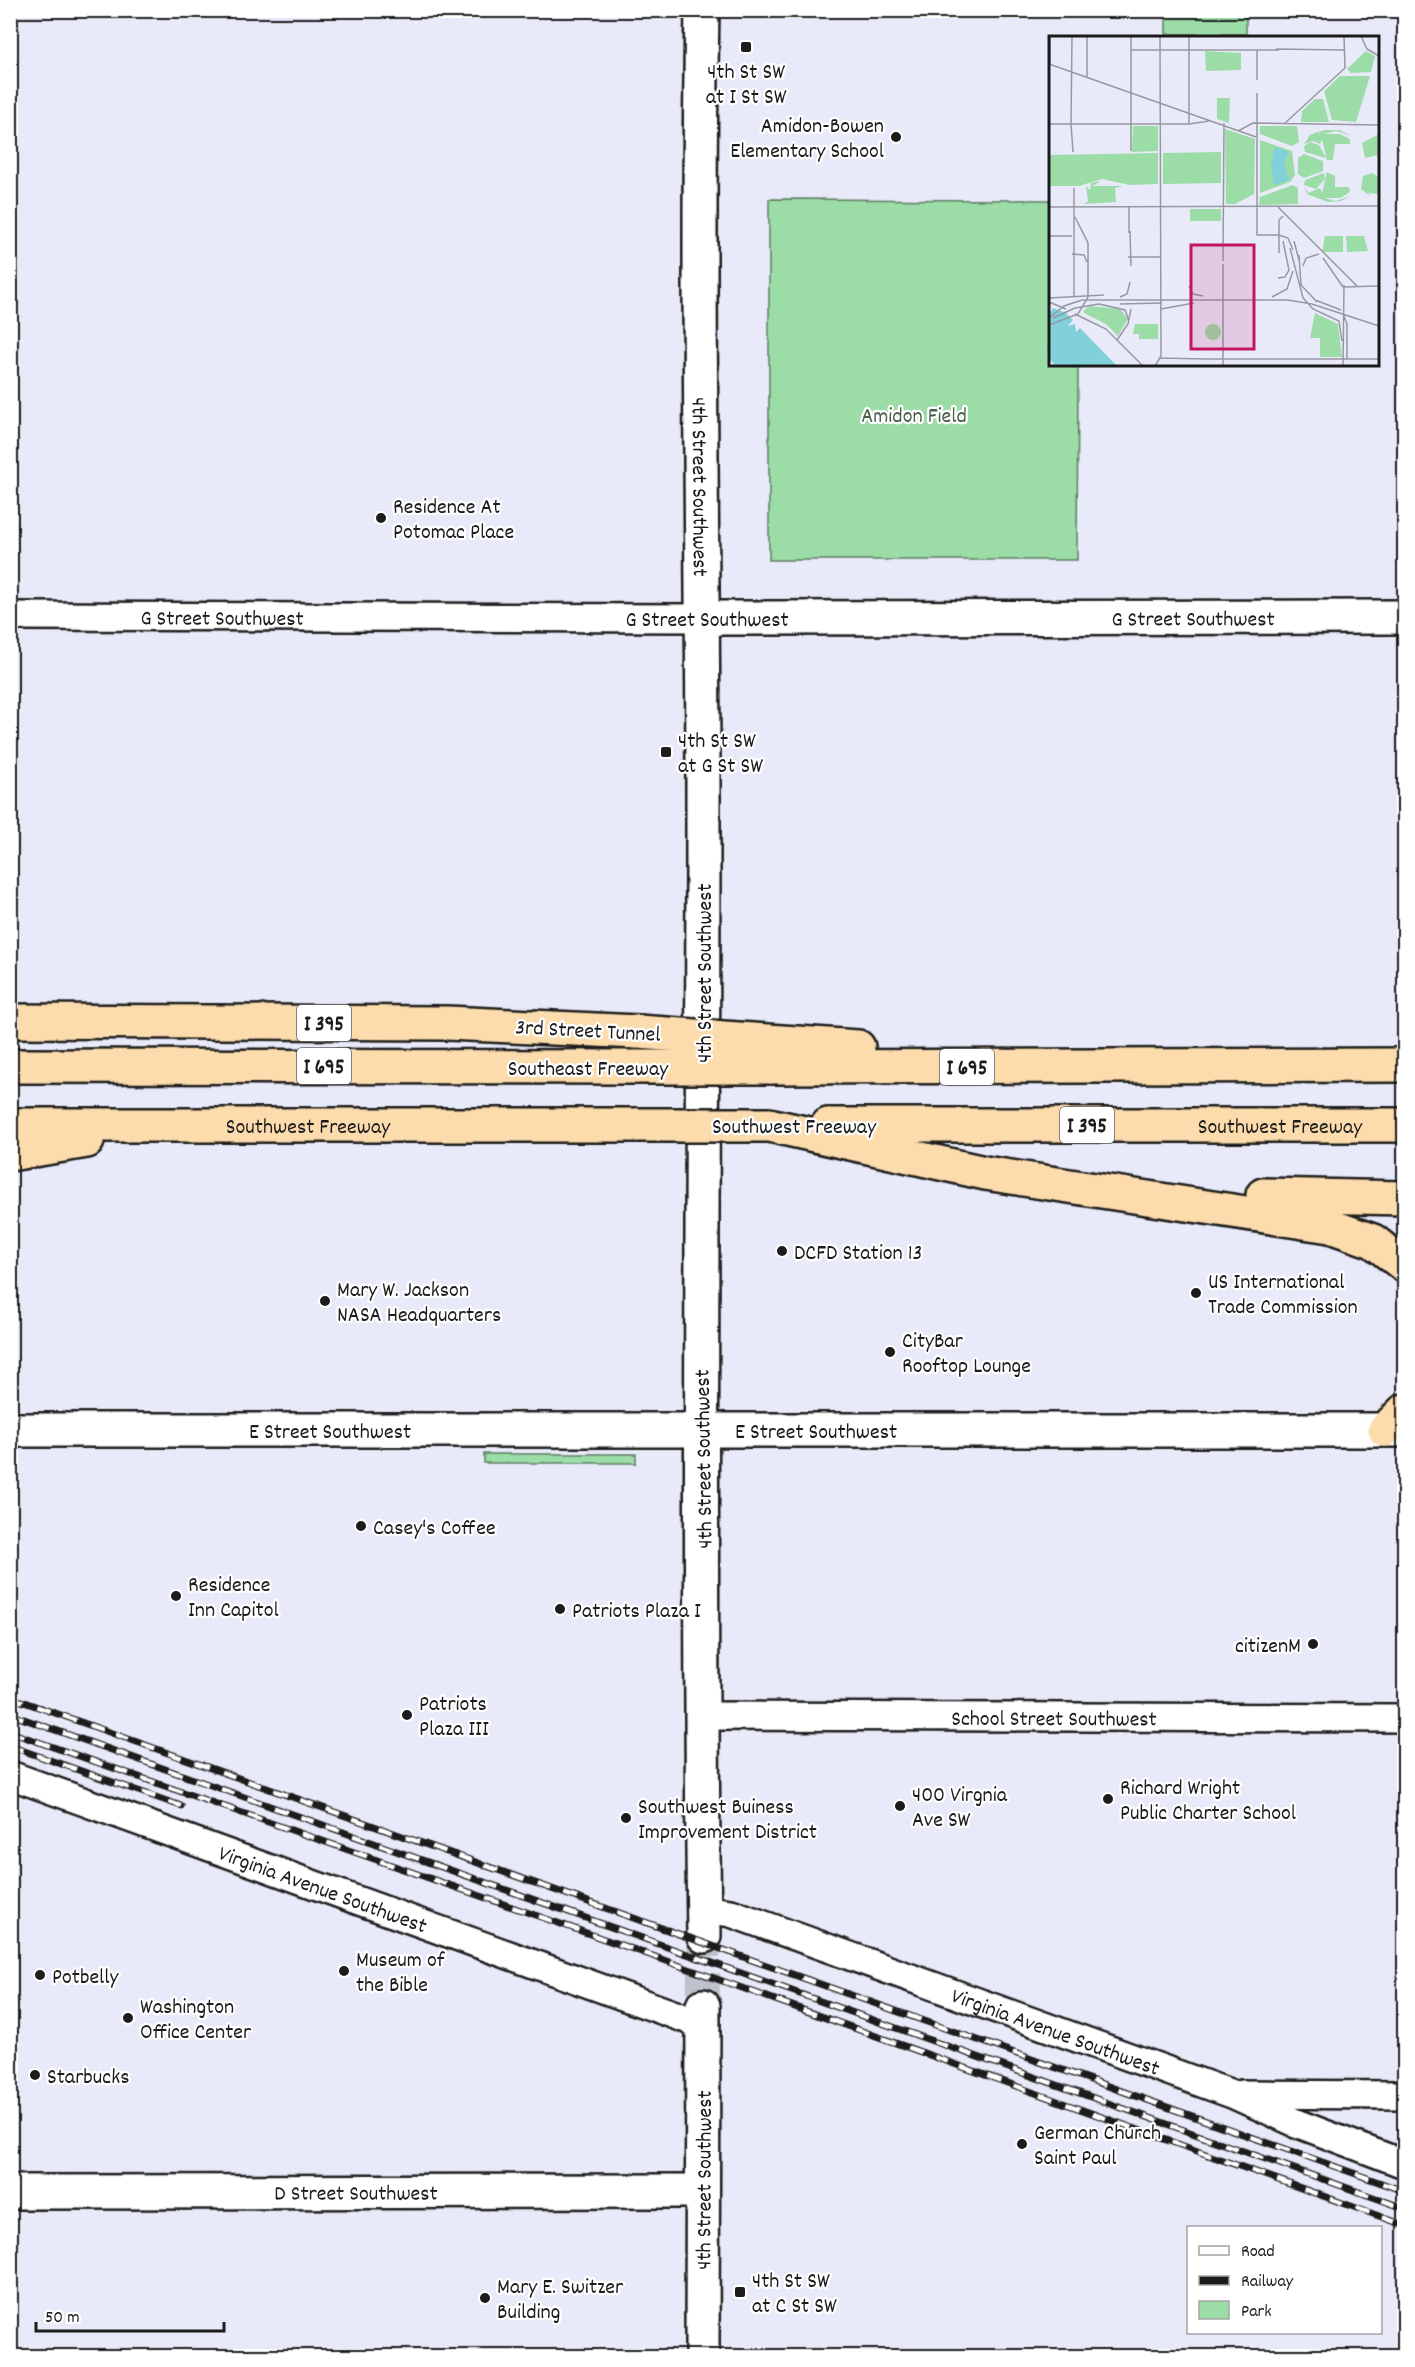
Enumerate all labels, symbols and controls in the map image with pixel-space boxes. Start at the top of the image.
inset map [1049,36,1379,366]
marker: 4th St SW at I St SW [739,40,753,54]
place label: 4th St SW at I St SW [706,58,787,114]
place label: Amidon-Bowen Elementary School [730,112,884,168]
marker: Amidon-Bowen Elementary School [889,130,903,144]
street label: 4th Street Southwest [682,397,714,577]
park label: Amidon Field [861,402,967,433]
place label: Residence At Potomac Place [393,493,514,549]
marker: Residence At Potomac Place [374,511,388,525]
street label: G Street Southwest [140,604,304,636]
street label: G Street Southwest [1111,605,1275,636]
street label: G Street Southwest [625,606,789,637]
place label: 4th St SW at G St SW [678,727,763,783]
marker: 4th St SW at G St SW [659,745,673,759]
street label: 4th Street Southwest [691,883,722,1063]
road number: I 395 [297,1005,351,1041]
street label: 3rd Street Tunnel [514,1013,661,1052]
road number: I 695 [297,1048,351,1084]
road number: I 695 [940,1049,994,1085]
street label: Southeast Freeway [508,1055,669,1086]
road number: I 395 [1060,1107,1114,1143]
street label: Southwest Freeway [226,1113,391,1144]
street label: Southwest Freeway [712,1113,877,1144]
street label: Southwest Freeway [1198,1113,1363,1144]
place label: DCFD Station 13 [794,1239,922,1270]
marker: DCFD Station 13 [775,1244,789,1258]
place label: US International Trade Commission [1208,1268,1358,1324]
place label: Mary W. Jackson NASA Headquarters [337,1276,501,1332]
marker: US International Trade Commission [1189,1286,1203,1300]
marker: Mary W. Jackson NASA Headquarters [318,1294,332,1308]
place label: CityBar Rooftop Lounge [902,1327,1031,1383]
marker: CityBar Rooftop Lounge [883,1345,897,1359]
street label: 4th Street Southwest [688,1369,723,1549]
street label: E Street Southwest [249,1418,411,1449]
street label: E Street Southwest [735,1418,897,1449]
place label: Casey's Coffee [373,1514,496,1545]
marker: Casey's Coffee [354,1519,368,1533]
place label: Residence Inn Capitol [188,1571,279,1627]
marker: Residence Inn Capitol [169,1589,183,1603]
place label: Patriots Plaza I [572,1597,701,1628]
marker: Patriots Plaza I [553,1602,567,1616]
place label: citizenM [1235,1632,1301,1663]
marker: citizenM [1306,1637,1320,1651]
place label: Patriots Plaza III [419,1690,489,1746]
street label: School Street Southwest [951,1705,1157,1736]
marker: Patriots Plaza III [400,1708,414,1722]
place label: Richard Wright Public Charter School [1120,1774,1296,1830]
place label: 400 Virgnia Ave SW [912,1781,1008,1837]
marker: Richard Wright Public Charter School [1101,1792,1115,1806]
place label: Southwest Buiness Improvement District [638,1793,817,1849]
marker: 400 Virgnia Ave SW [893,1799,907,1813]
marker: Southwest Buiness Improvement District [619,1811,633,1825]
street label: Virginia Avenue Southwest [213,1839,431,1943]
place label: Museum of the Bible [356,1946,446,2002]
place label: Potbelly [52,1963,120,1994]
marker: Museum of the Bible [337,1964,351,1978]
marker: Potbelly [33,1968,47,1982]
street label: Virginia Avenue Southwest [946,1982,1164,2086]
place label: Washington Office Center [140,1993,252,2049]
marker: Washington Office Center [121,2011,135,2025]
place label: Starbucks [47,2063,129,2094]
marker: Starbucks [28,2068,42,2082]
street label: 4th Street Southwest [690,2090,722,2270]
place label: German Church Saint Paul [1034,2119,1161,2175]
marker: German Church Saint Paul [1015,2137,1029,2151]
street label: D Street Southwest [274,2179,438,2211]
legend [1187,2226,1382,2334]
text: Road [1241,2240,1275,2265]
place label: 4th St SW at C St SW [752,2267,837,2323]
text: Railway [1241,2270,1294,2295]
place label: Mary E. Switzer Building [497,2273,624,2329]
marker: 4th St SW at C St SW [733,2285,747,2299]
marker: Mary E. Switzer Building [478,2291,492,2305]
scale bar [36,2295,224,2333]
text: Park [1241,2300,1272,2325]
text: 50 m [45,2306,80,2331]

